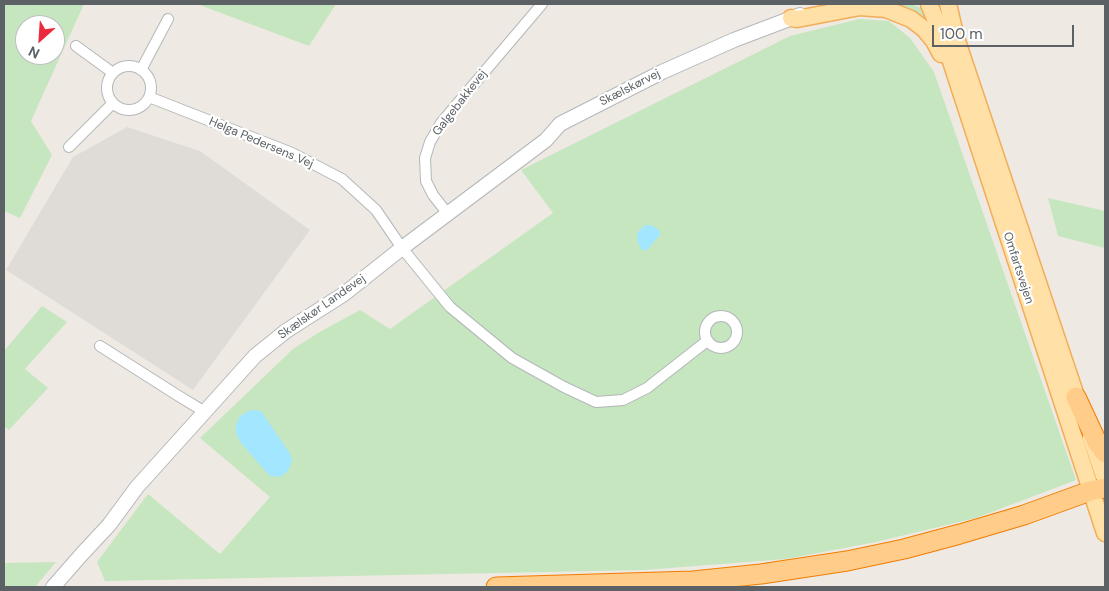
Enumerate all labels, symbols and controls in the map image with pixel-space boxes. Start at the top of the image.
north arrow [15,15,65,65]
scale bar [934,15,1076,47]
text: 100 m [940,24,983,44]
text: N [25,42,42,63]
street label: Galgebakkevej [430,67,490,139]
street label: Skælskørvej [597,67,663,109]
street label: Helga Pedersens Vej [207,114,315,172]
street label: Omfartsvejen [1000,230,1036,306]
street label: Skælskør Landevej [276,272,368,342]

